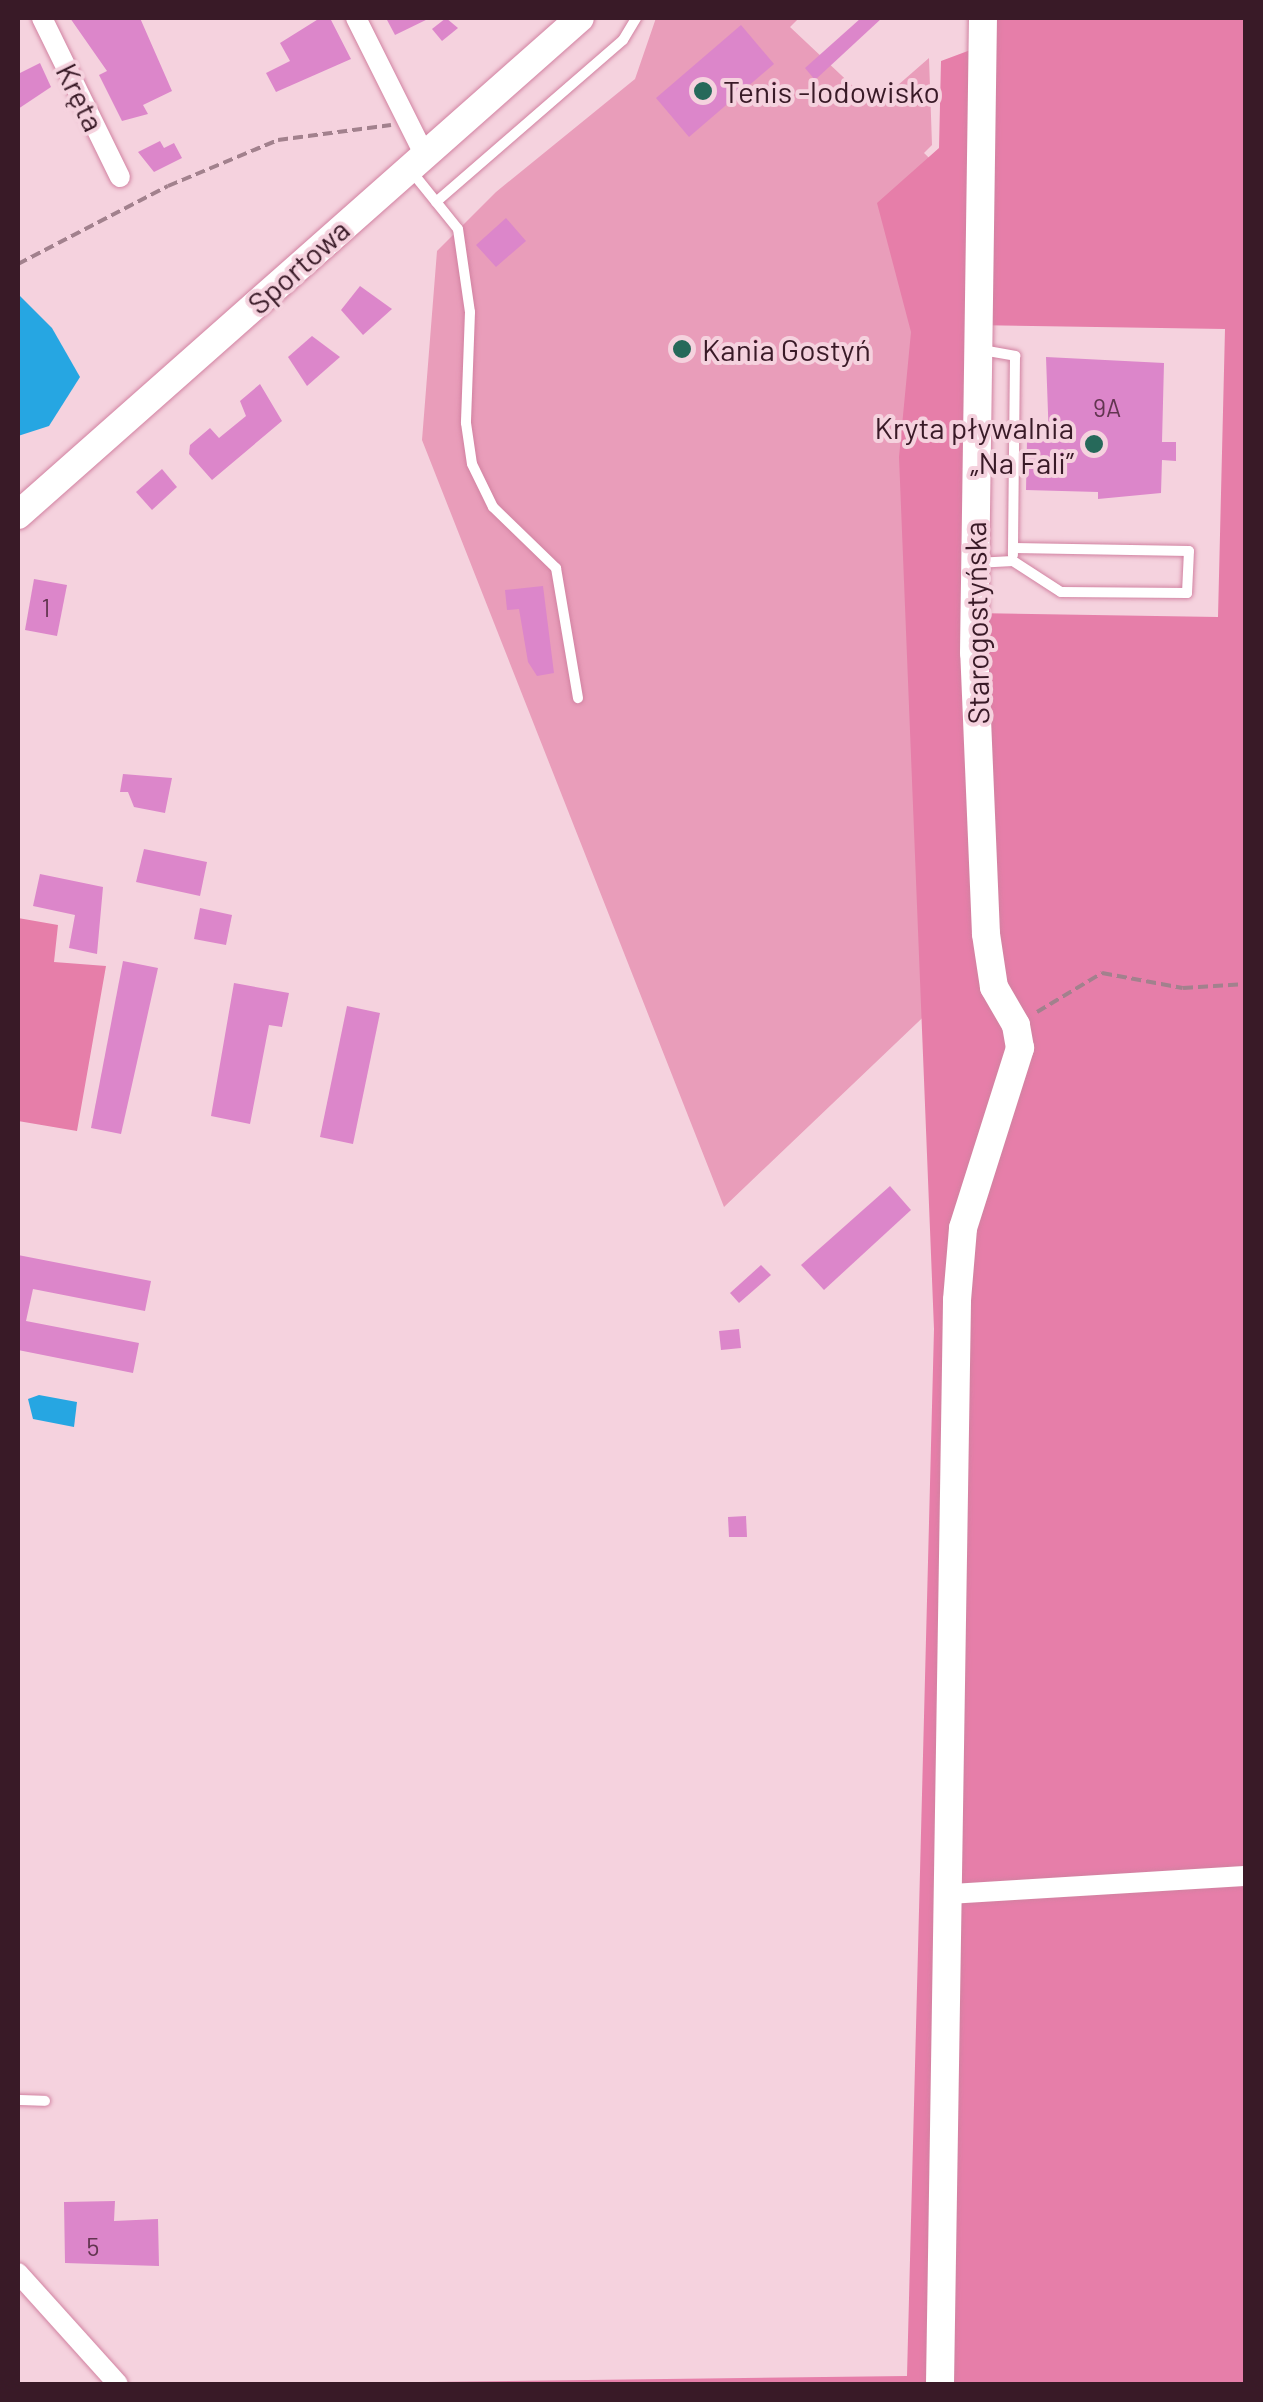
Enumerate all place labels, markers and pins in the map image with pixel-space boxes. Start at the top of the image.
place label: Tenis -lodowisko [723,73,940,109]
marker: Tenis -lodowisko [692,80,714,102]
place label: Kania Gostyń [702,331,871,367]
marker: Kania Gostyń [671,338,693,360]
place label: Kryta pływalnia „Na Fali” [875,409,1074,480]
marker: Kryta pływalnia „Na Fali” [1083,433,1105,455]

